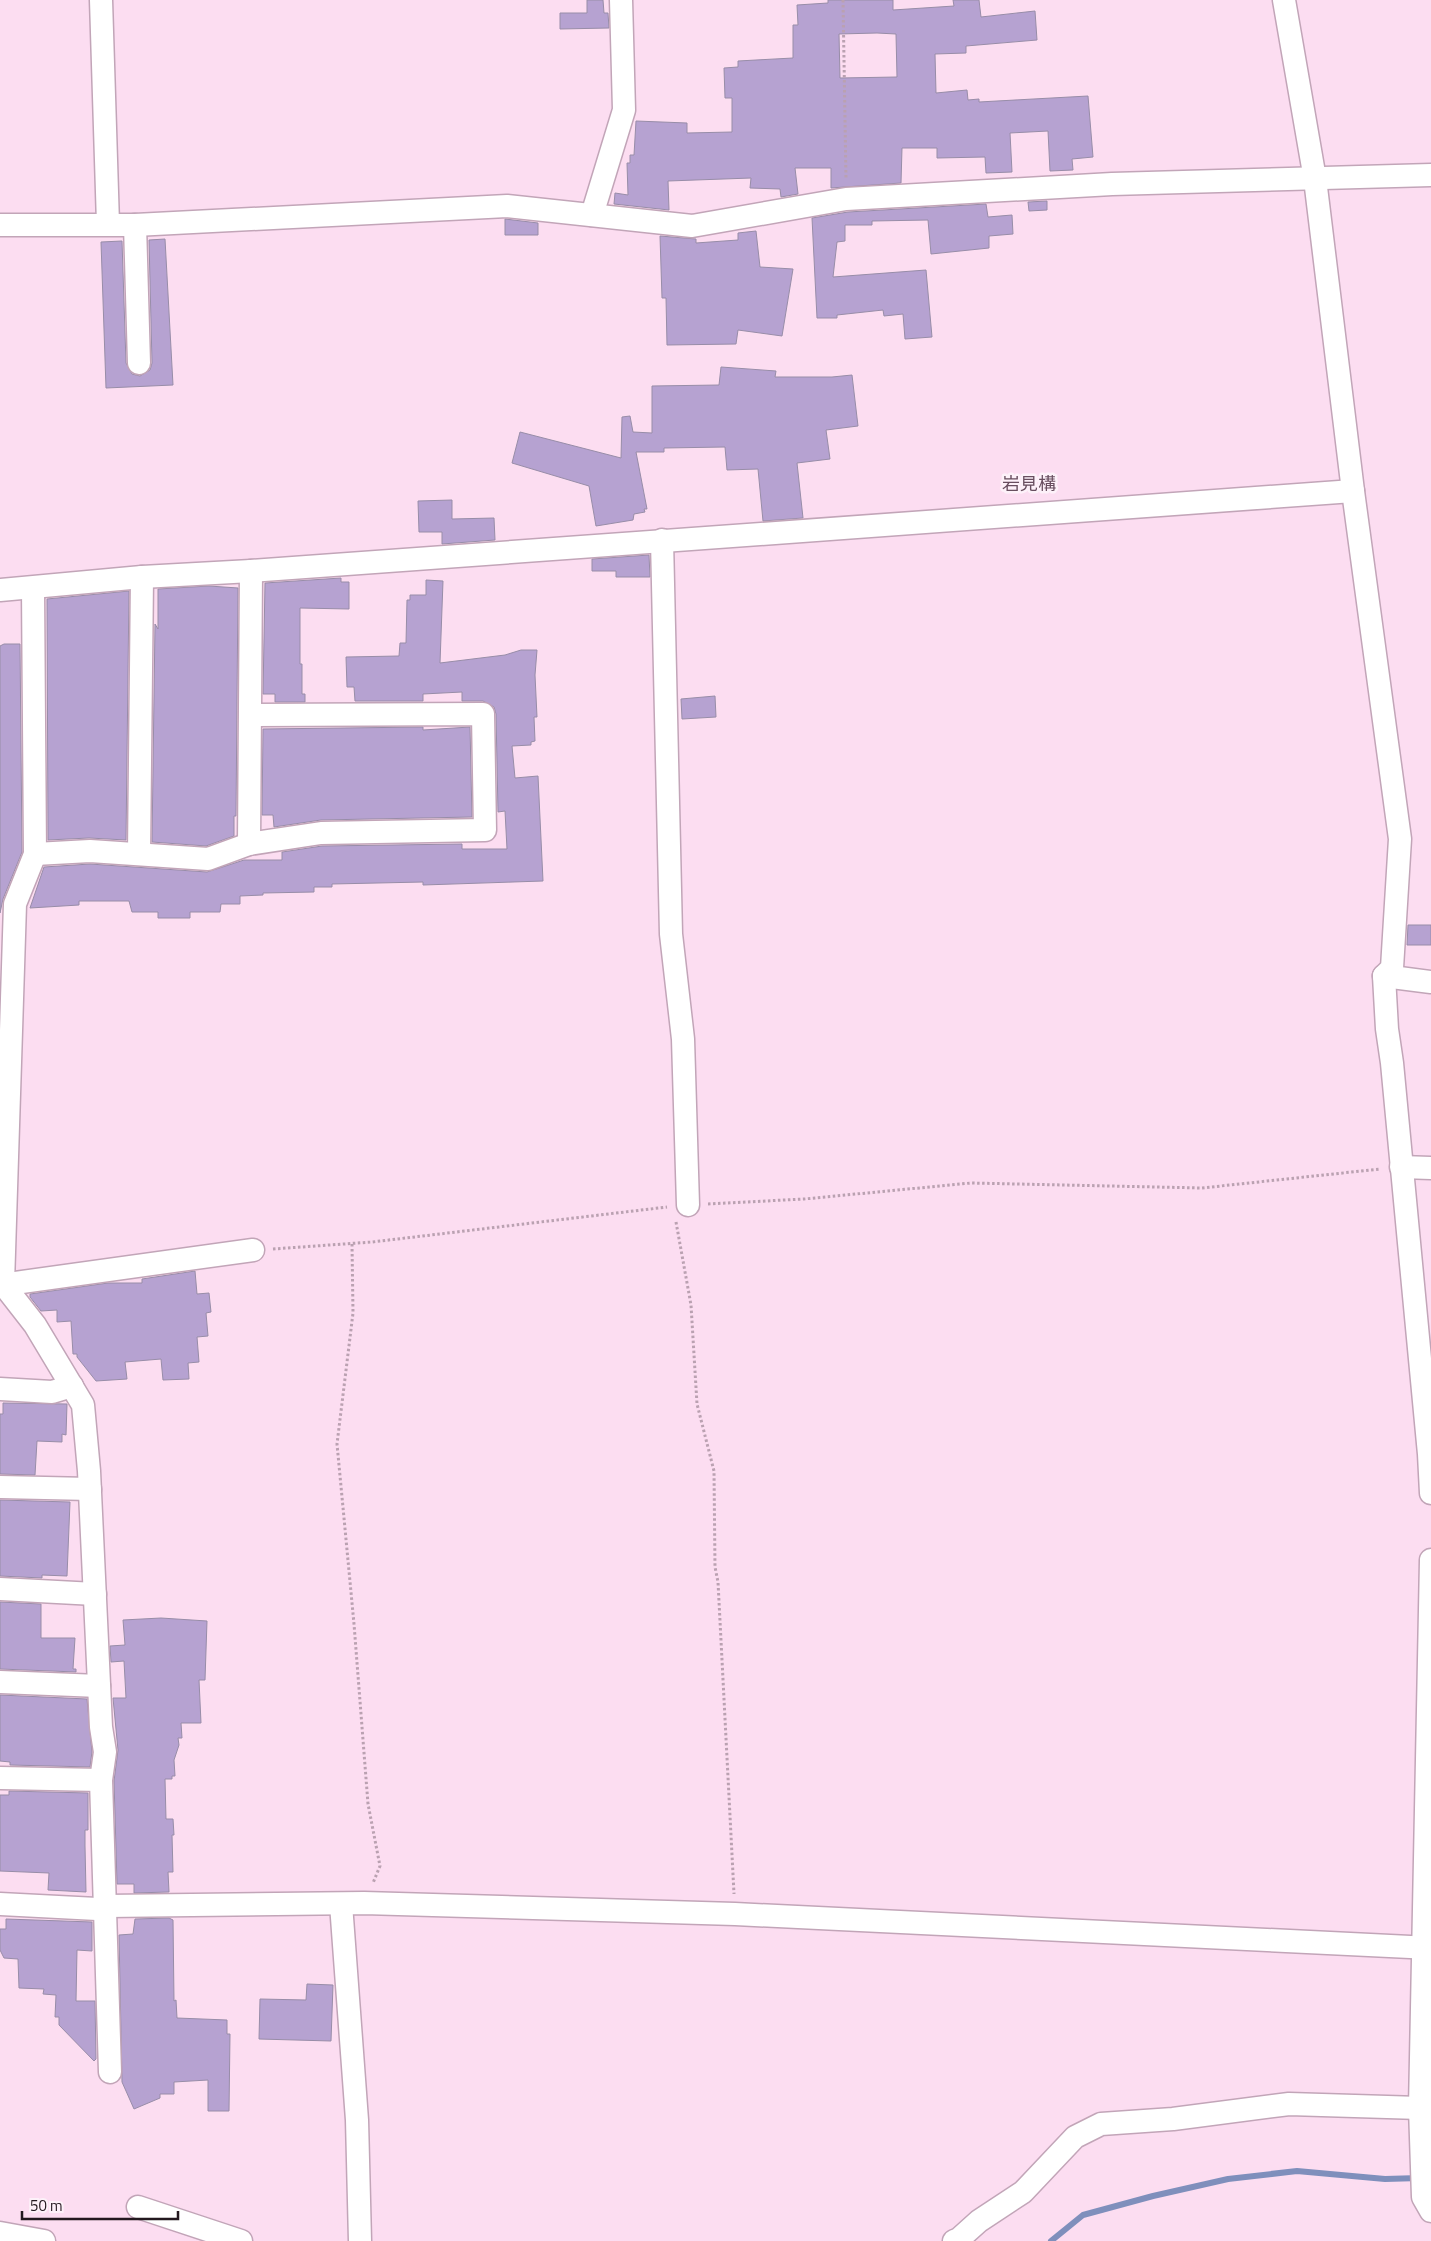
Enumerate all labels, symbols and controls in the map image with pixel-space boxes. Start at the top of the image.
district label: 岩見構 [1002,470,1056,497]
scale bar [22,2188,179,2220]
text: 50 m [30,2194,63,2217]

